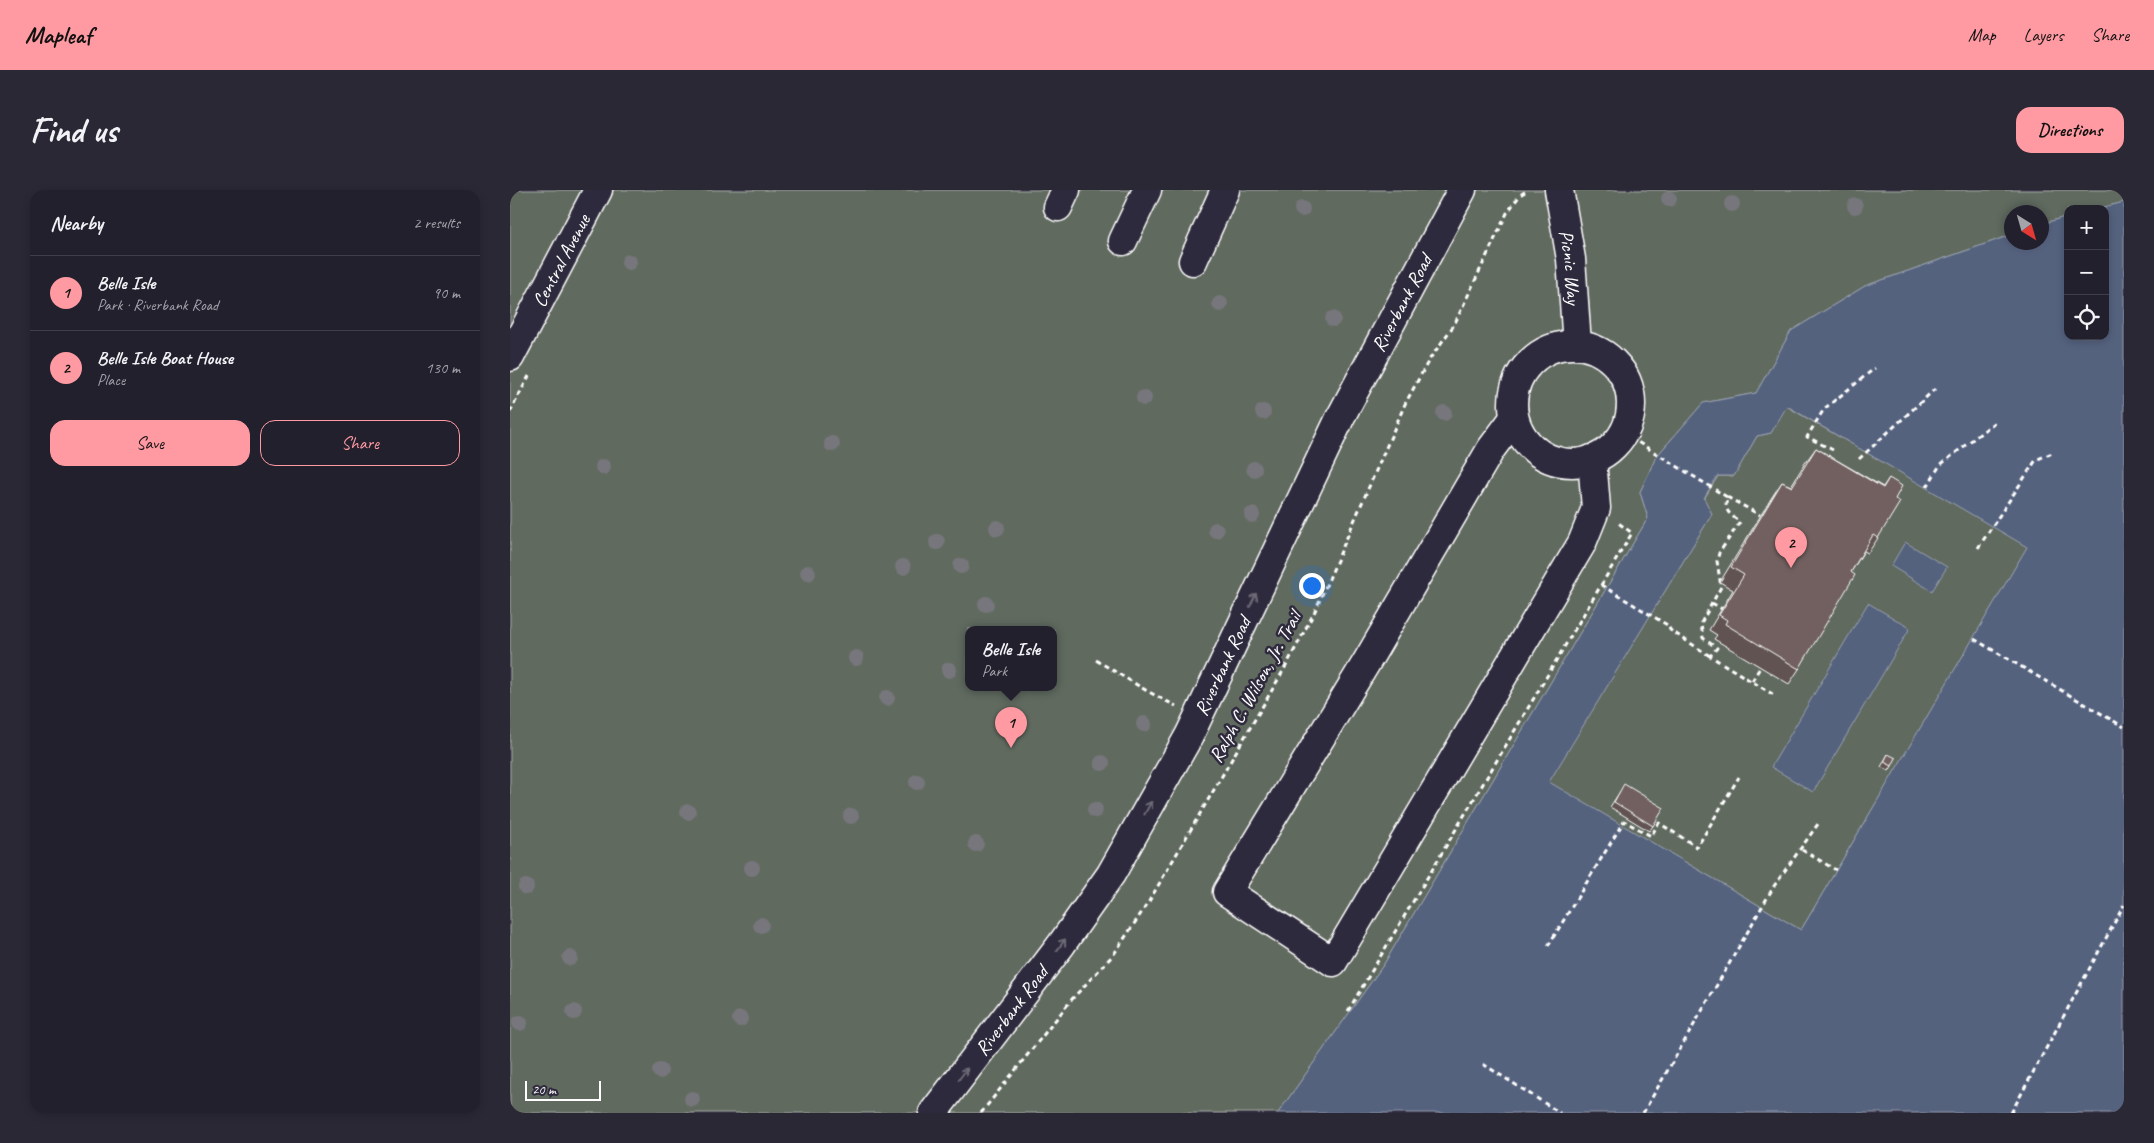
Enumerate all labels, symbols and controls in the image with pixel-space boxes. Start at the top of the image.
text: Mapleaf [25,20,92,50]
text: Map [1968,24,1996,46]
text: Layers [2024,24,2063,46]
text: Share [2091,24,2129,46]
button: Directions [2016,107,2124,153]
text: Find us [30,108,117,153]
north arrow [2004,205,2049,250]
map controls [2064,205,2109,340]
button: + [2064,205,2109,250]
street label: Central Avenue [526,209,596,311]
text: Nearby [50,210,103,236]
text: 2 results [413,213,460,233]
street label: Picnic Way [1554,228,1587,307]
street label: Riverbank Road [1365,247,1439,356]
button: − [2064,250,2109,295]
text: Belle Isle [97,271,155,295]
text: 1 [62,283,70,303]
text: 90 m [433,283,460,303]
text: Park · Riverbank Road [97,295,218,315]
button: locate [2064,295,2109,340]
text: Belle Isle Boat House [97,346,233,370]
text: 2 [62,358,70,378]
text: 130 m [426,358,460,378]
text: Place [97,370,125,390]
button: Save [50,420,250,466]
button: Share [260,420,460,466]
pin: 2 [1775,527,1807,568]
your location [1299,573,1325,599]
one-way arrow [1249,593,1258,608]
street label: Ralph C. Wilson, Jr. Trail [1203,604,1309,767]
street label: Riverbank Road [1188,610,1258,720]
popup [965,626,1057,691]
text: Belle Isle [982,637,1040,661]
text: Park [982,661,1007,681]
pin: 1 [995,707,1027,748]
one-way arrow [1143,800,1153,815]
one-way arrow [1056,938,1066,952]
street label: Riverbank Road [969,958,1055,1060]
one-way arrow [958,1067,968,1081]
scale bar [525,1078,601,1101]
text: 20 m [532,1081,556,1098]

